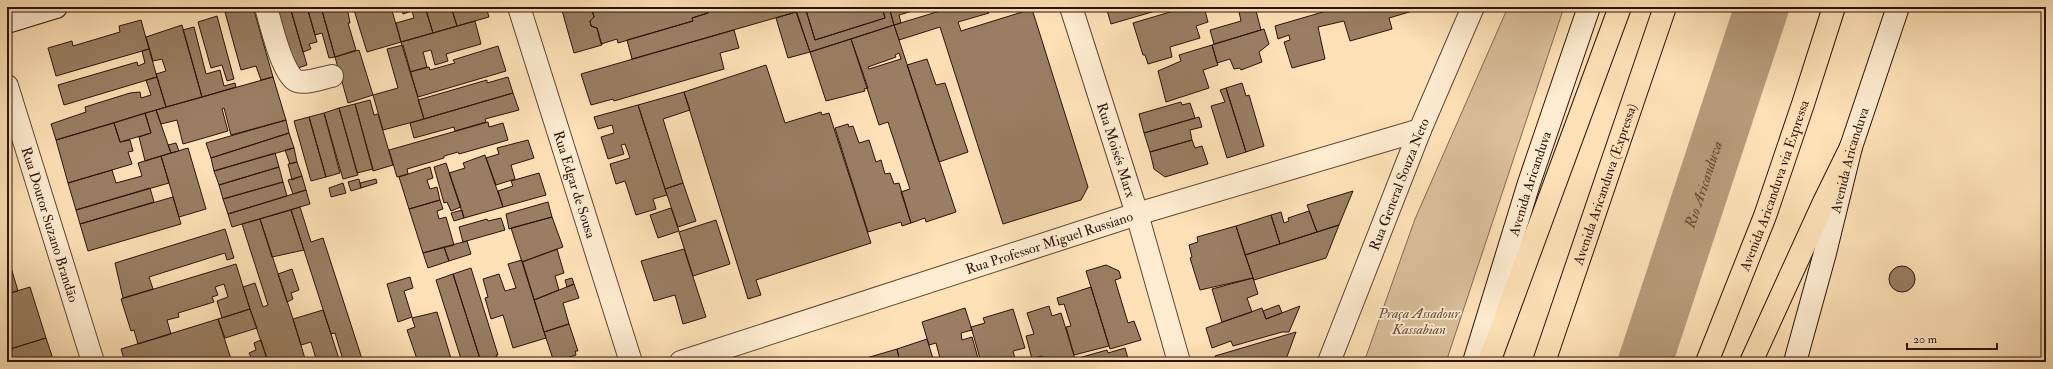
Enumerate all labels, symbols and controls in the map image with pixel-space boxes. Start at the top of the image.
street label: Avenida Aricanduva via Expressa [1735,98,1812,274]
street label: Rua Moisés Marx [1093,100,1140,200]
street label: Avenida Aricanduva (Expressa) [1569,101,1640,268]
street label: Avenida Aricanduva [1826,105,1872,216]
street label: Rua General Souza Neto [1365,115,1433,253]
street label: Rua Edgar de Sousa [550,129,600,240]
street label: Avenida Aricanduva [1504,129,1555,239]
water label: Rio Aricanduva [1680,138,1727,231]
street label: Rua Doutor Suzano Brandão [18,145,82,304]
street label: Rua Professor Miguel Russiano [963,207,1135,278]
park label: Praça Assadour Kassabian [1377,305,1460,338]
scale bar [1907,325,1997,351]
text: 20 m [1913,332,1938,347]

